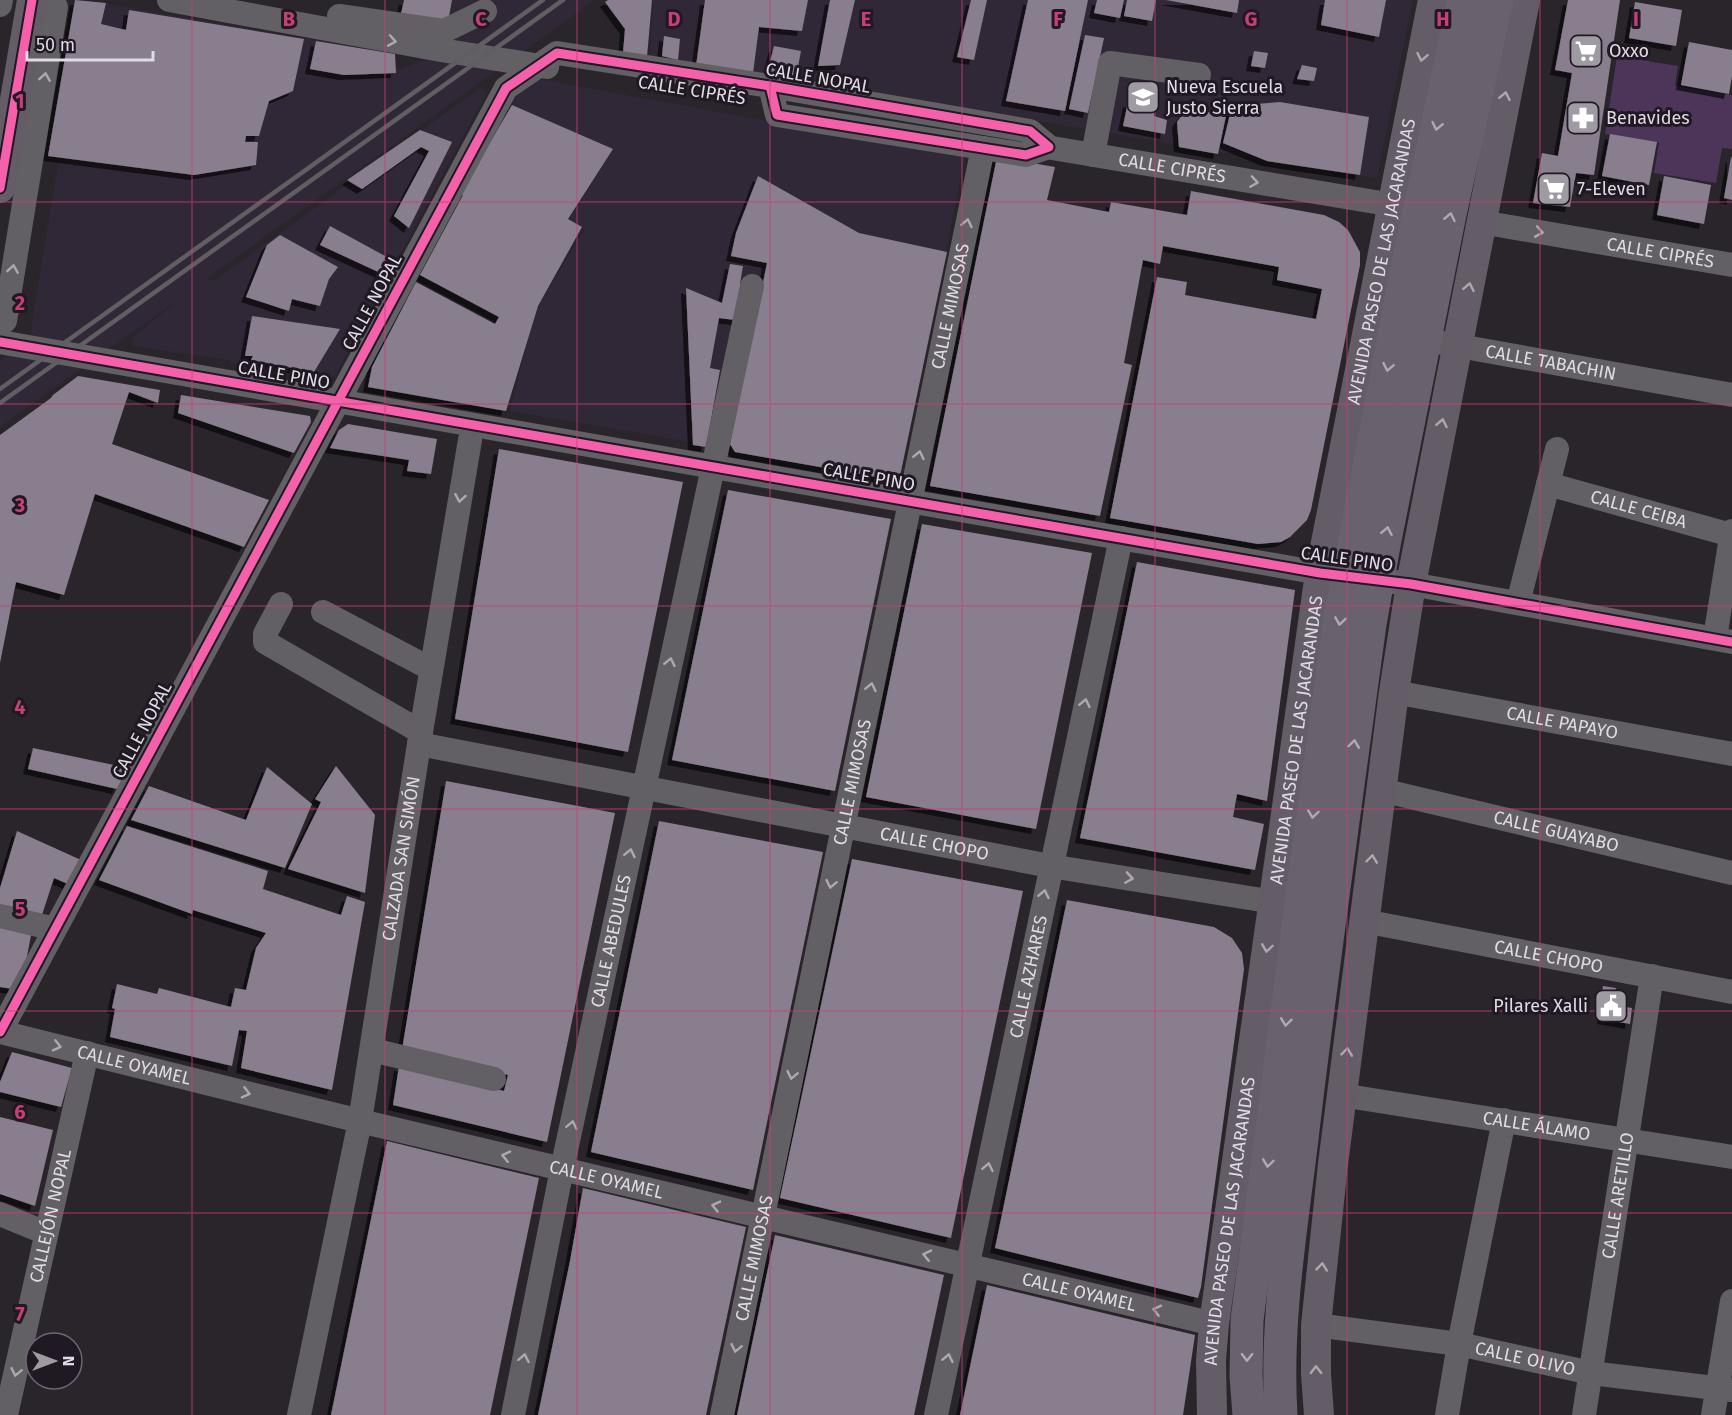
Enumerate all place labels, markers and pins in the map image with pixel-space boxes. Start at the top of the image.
supermarket icon: Oxxo [1568,33,1604,69]
place label: Oxxo [1609,40,1649,62]
place label: Nueva Escuela Justo Sierra [1166,76,1283,119]
school or university icon: Nueva Escuela Justo Sierra [1125,79,1161,115]
pharmacy icon: Benavides [1565,100,1601,136]
place label: Benavides [1606,107,1690,129]
supermarket icon: 7-Eleven [1536,171,1572,207]
place label: 7-Eleven [1577,178,1646,200]
public building icon: Pilares Xalli [1593,988,1629,1024]
place label: Pilares Xalli [1493,995,1588,1017]

